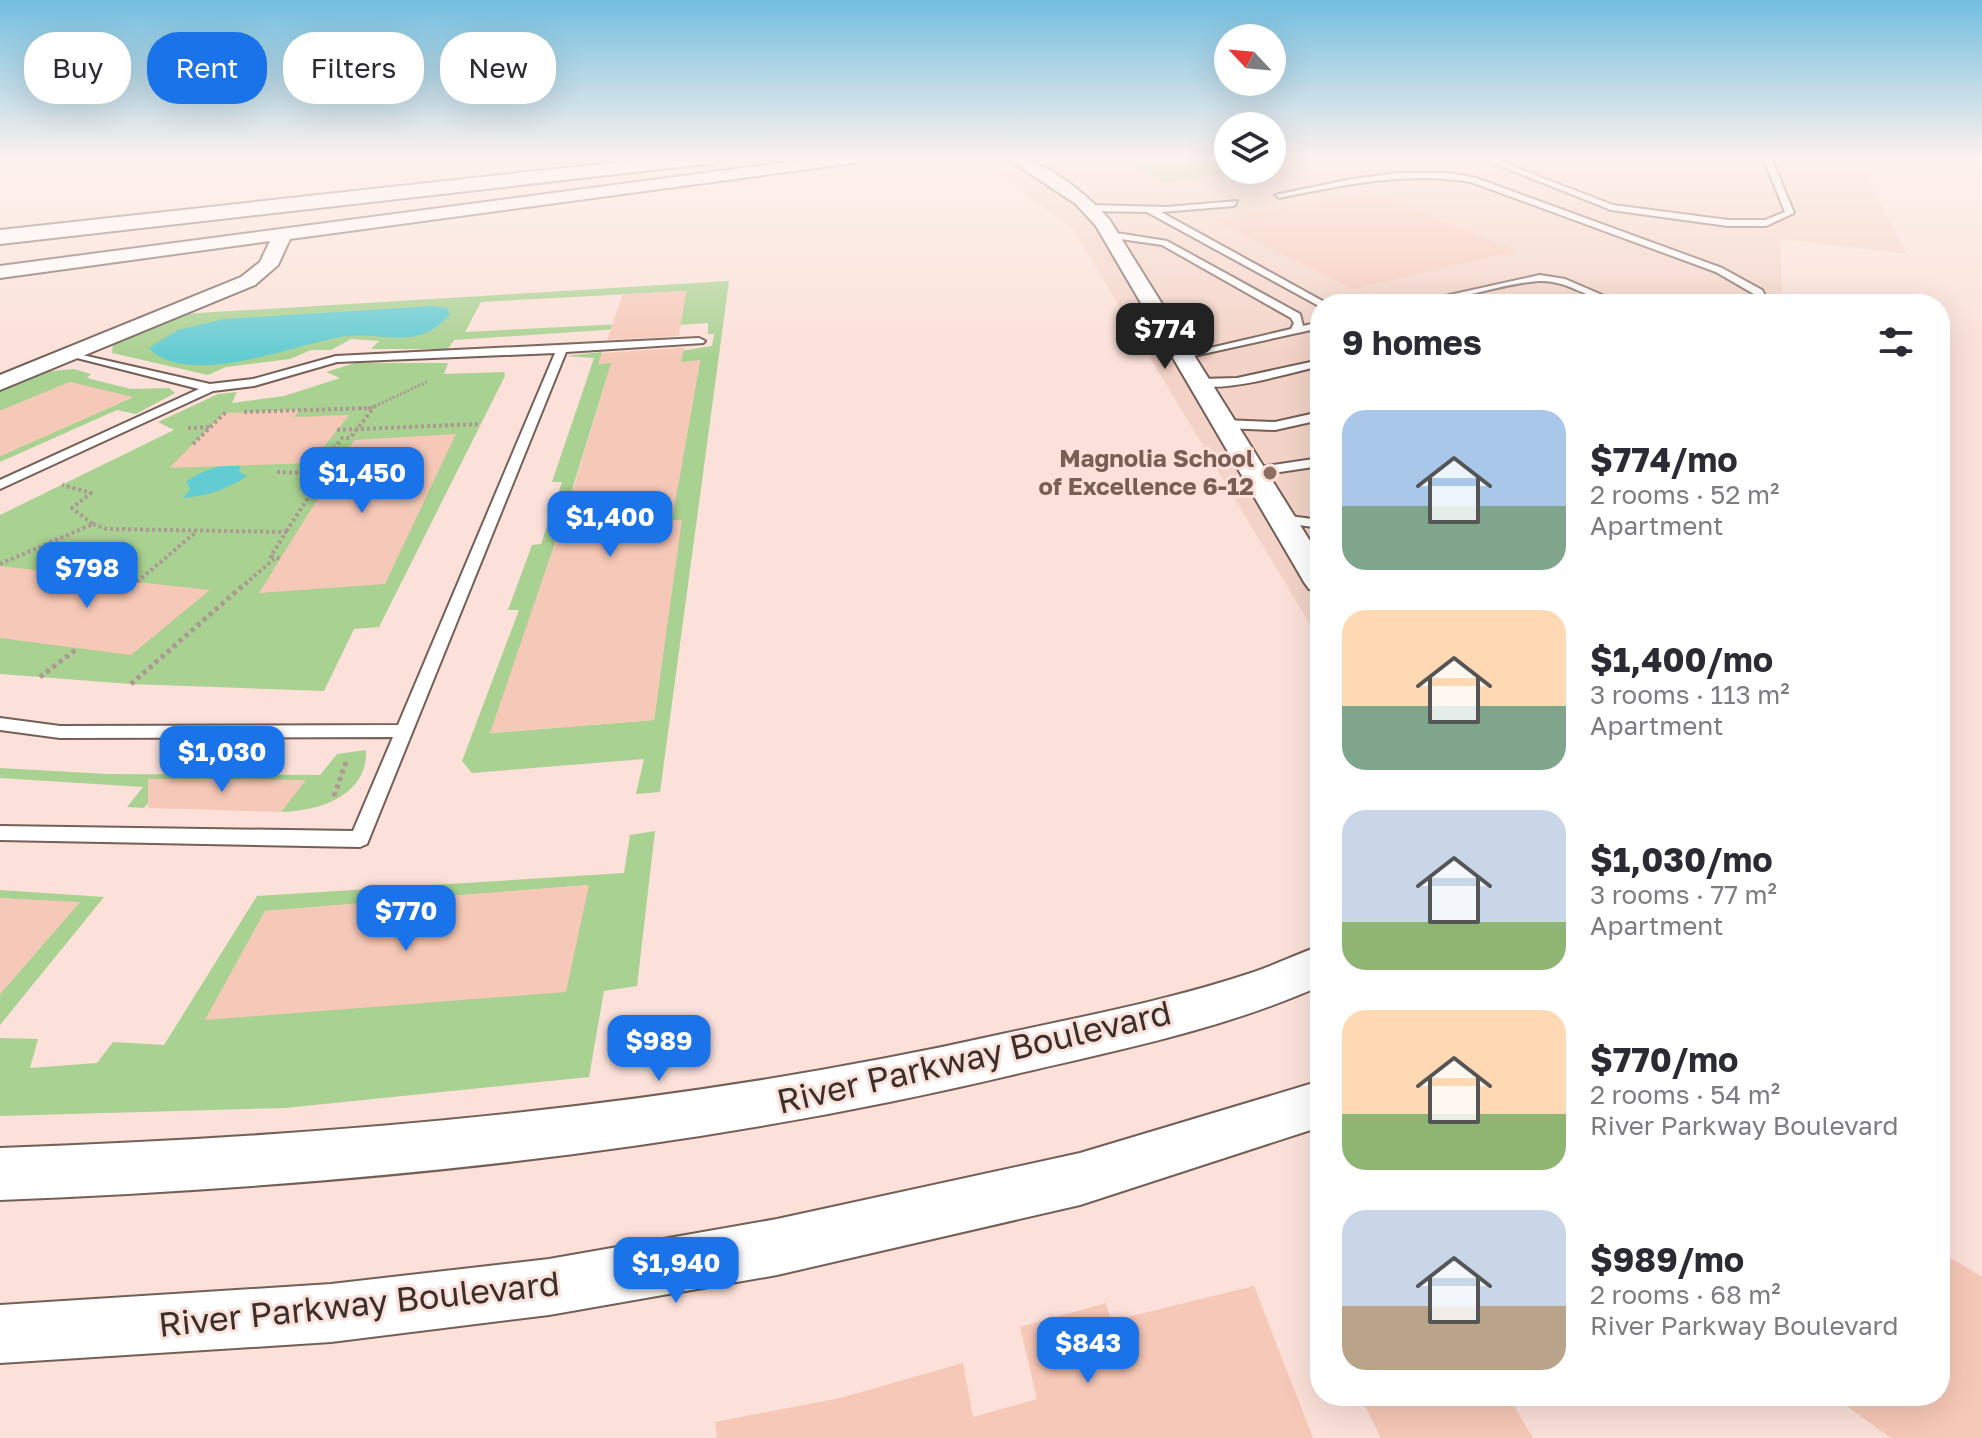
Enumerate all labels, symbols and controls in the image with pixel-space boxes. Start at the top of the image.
north arrow [1214,24,1286,96]
map controls [1214,24,1286,184]
chip: Buy [24,32,131,104]
chip: Rent [147,32,267,104]
chip: Filters [283,32,424,104]
chip: New [440,32,556,104]
button: layers [1214,112,1286,184]
pin: $774 [1118,303,1212,371]
text: $774 [1134,313,1196,344]
icon: filters [1874,320,1918,364]
text: 9 homes [1342,322,1482,362]
text: $774/mo [1590,439,1738,479]
icon: home [1406,442,1502,538]
place label: Magnolia School of Excellence 6-12 [1039,443,1254,500]
pin: $1,450 [297,447,427,515]
text: $1,450 [318,457,406,488]
marker: Magnolia School of Excellence 6-12 [1261,464,1279,482]
text: 2 rooms · 52 m² [1590,479,1779,510]
pin: $1,400 [545,491,675,559]
text: $1,400 [565,501,655,532]
text: Apartment [1590,510,1723,541]
pin: $798 [40,542,134,610]
text: $798 [55,552,119,583]
text: $1,400/mo [1590,639,1773,679]
icon: home [1406,642,1502,738]
text: 3 rooms · 113 m² [1590,679,1790,710]
text: Apartment [1590,710,1723,741]
pin: $1,030 [157,726,287,794]
text: $1,030 [178,736,266,767]
text: $1,030/mo [1590,839,1773,879]
icon: home [1406,842,1502,938]
text: 3 rooms · 77 m² [1590,879,1777,910]
pin: $770 [359,885,453,953]
text: $770 [375,895,437,926]
text: Apartment [1590,910,1723,941]
street label: River Parkway Boulevard [773,991,1175,1121]
pin: $989 [612,1015,706,1083]
text: $989 [625,1025,693,1056]
text: $770/mo [1590,1039,1738,1079]
icon: home [1406,1042,1502,1138]
text: 2 rooms · 54 m² [1590,1079,1780,1110]
text: River Parkway Boulevard [1590,1110,1898,1141]
pin: $1,940 [611,1237,741,1305]
text: $989/mo [1590,1239,1744,1279]
icon: home [1406,1242,1502,1338]
text: $1,940 [632,1247,720,1278]
street label: River Parkway Boulevard [156,1262,562,1344]
text: 2 rooms · 68 m² [1590,1279,1781,1310]
text: River Parkway Boulevard [1590,1310,1898,1341]
pin: $843 [1041,1317,1135,1385]
text: $843 [1055,1327,1121,1358]

